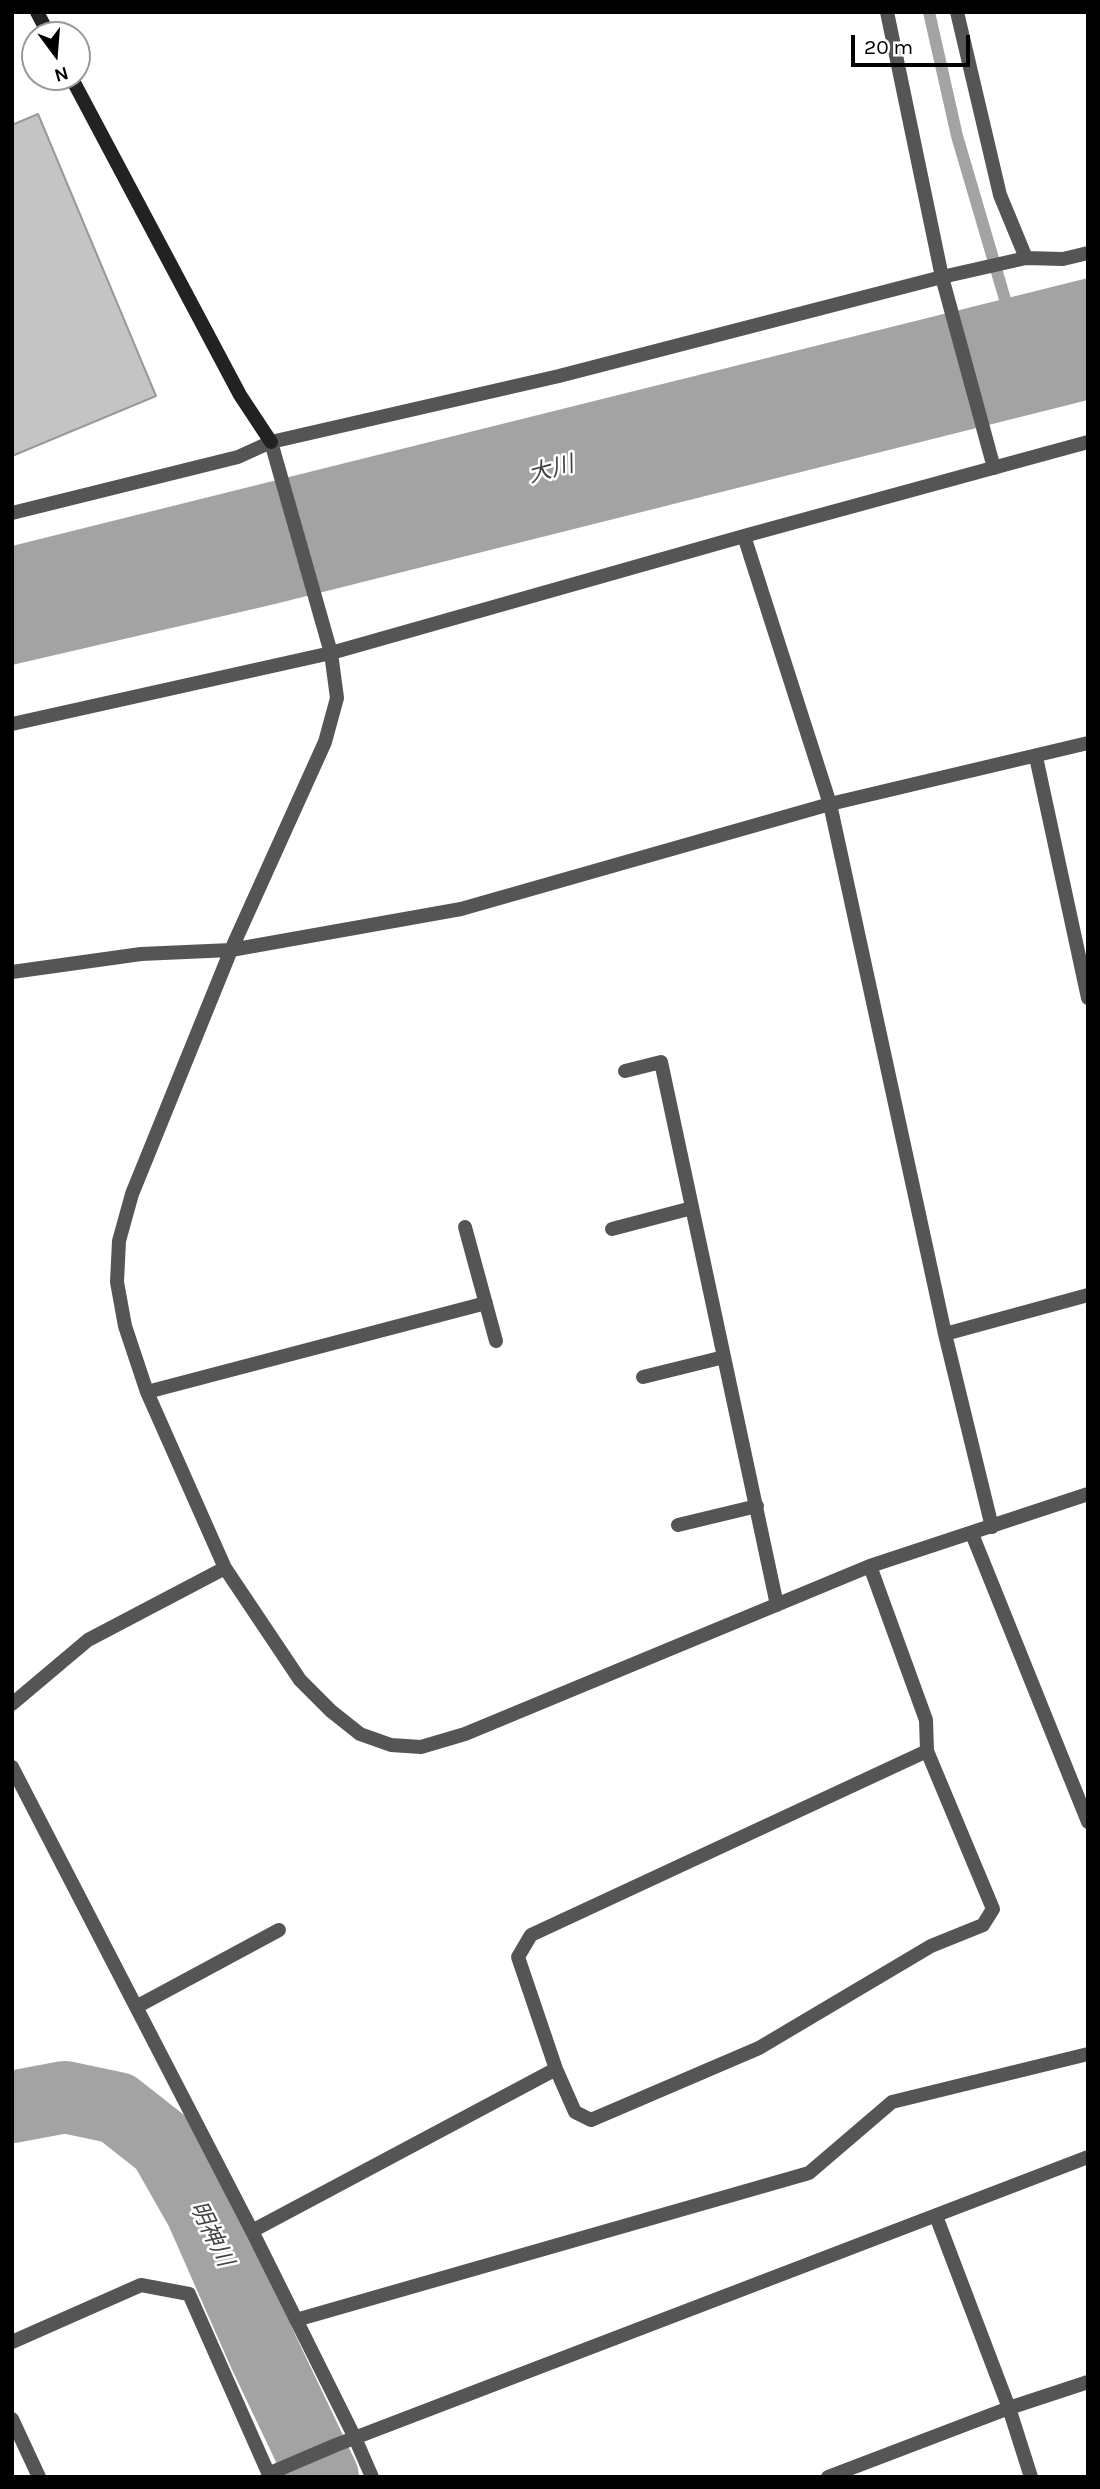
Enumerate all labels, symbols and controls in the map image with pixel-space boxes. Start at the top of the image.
north arrow [21,21,91,91]
scale bar [855,21,974,65]
text: 20 m [864,35,913,59]
text: N [52,62,71,87]
water label: 大川 [525,451,577,489]
water label: 明神川 [183,2197,239,2271]

